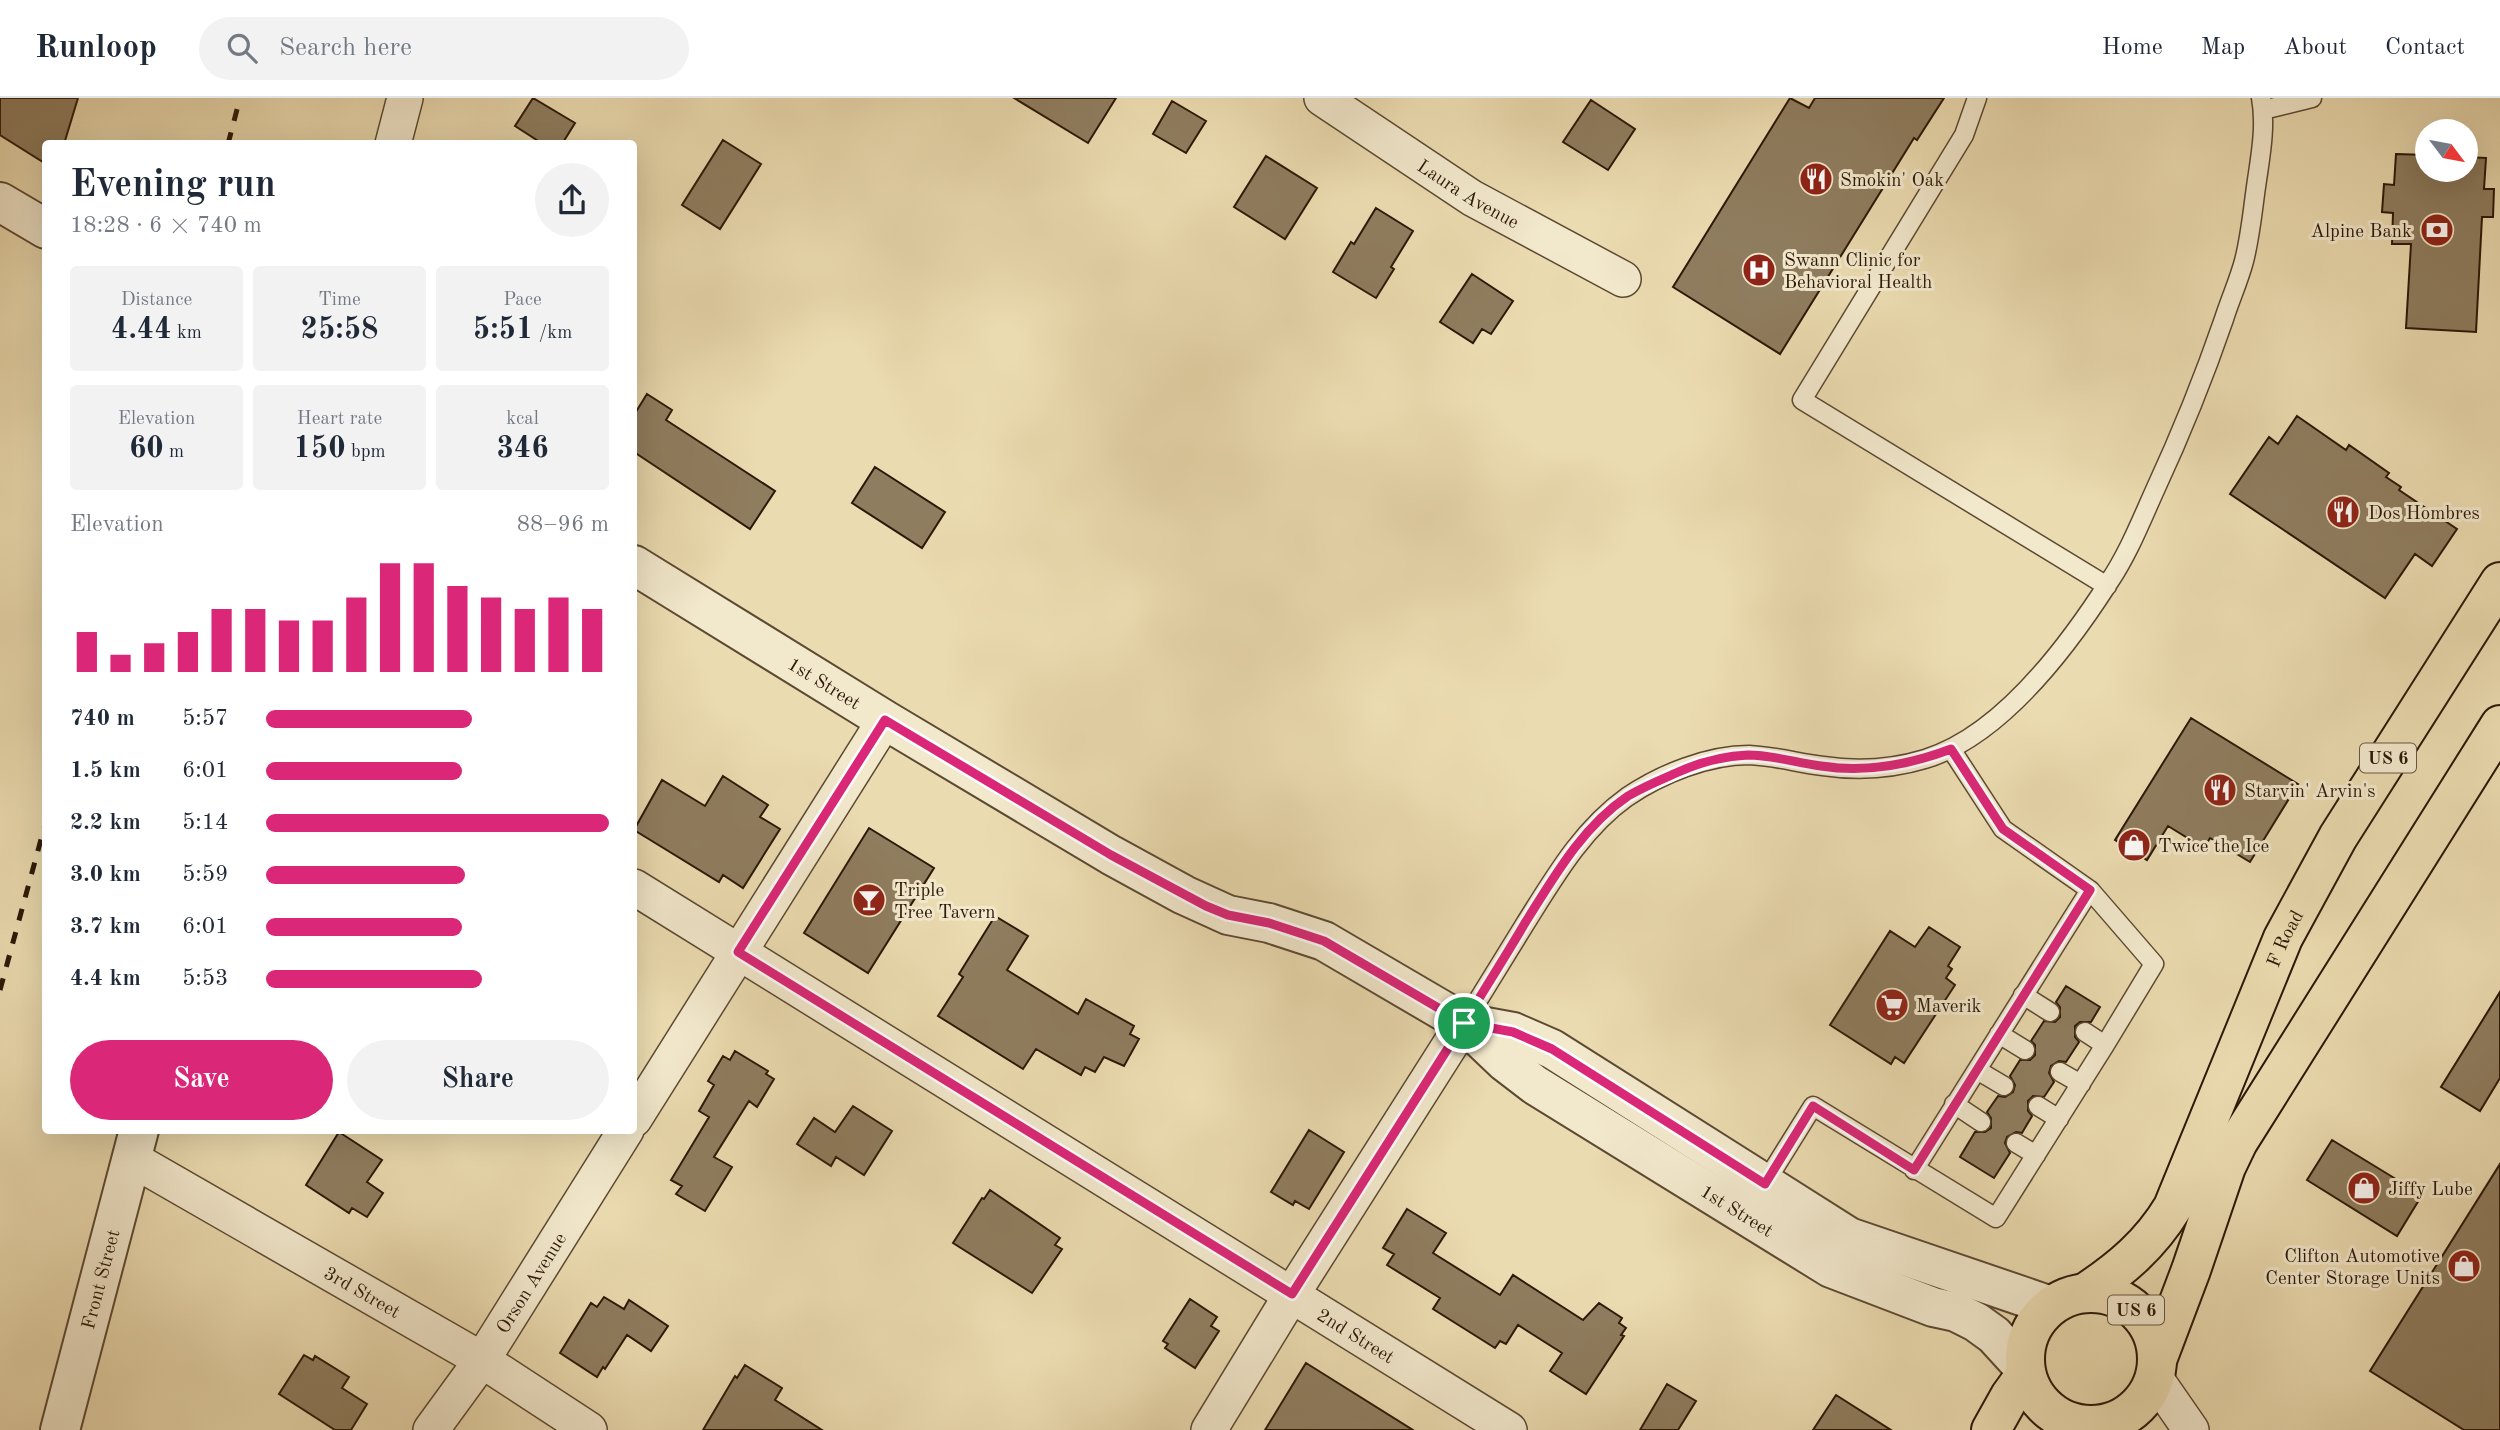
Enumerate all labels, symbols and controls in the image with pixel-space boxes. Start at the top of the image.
search box [199,17,689,80]
icon: search [223,29,261,67]
text: Runloop [35,32,157,65]
text: Search here [279,35,412,61]
text: Home [2102,36,2163,60]
text: Map [2201,36,2245,60]
text: About [2283,36,2347,60]
text: Contact [2385,36,2465,60]
north arrow [2415,119,2478,182]
map controls [2415,119,2478,182]
street label: Laura Avenue [1413,157,1521,233]
restaurant icon: Smokin' Oak [1797,160,1835,198]
button: share [535,163,609,237]
text: Evening run [70,167,276,205]
place label: Smokin' Oak [1840,172,1944,191]
bank icon: Alpine Bank [2418,211,2456,249]
text: 18:28 · 6 × 740 m [70,214,262,237]
place label: Alpine Bank [2310,223,2412,242]
hospital icon: Swann Clinic for Behavioral Health [1740,251,1778,289]
place label: Swann Clinic for Behavioral Health [1784,252,1932,293]
text: Distance [121,291,192,310]
text: Time [318,291,361,310]
text: Pace [503,291,542,310]
text: 4.44 [111,315,172,345]
text: 25:58 [301,315,379,345]
text: 5:51 [473,315,533,345]
text: km [172,324,202,343]
text: /km [533,324,572,343]
text: Elevation [118,410,195,429]
text: Heart rate [297,410,382,429]
text: kcal [506,410,539,429]
text: 60 [129,434,164,464]
text: 150 [293,434,346,464]
text: 346 [496,434,549,464]
text: m [164,443,184,462]
text: bpm [346,443,386,462]
restaurant icon: Dos Hombres [2324,493,2362,531]
place label: Dos Hombres [2368,505,2480,524]
text: Elevation [70,513,164,536]
text: 88–96 m [517,513,609,536]
street label: 1st Street [784,655,863,714]
text: 740 m [70,707,135,730]
text: 5:57 [182,707,228,730]
road number: US 6 [2360,744,2416,772]
text: 1.5 km [70,759,141,782]
text: 6:01 [182,759,228,782]
restaurant icon: Starvin' Arvin's [2201,771,2239,809]
place label: Starvin' Arvin's [2244,783,2376,802]
text: 2.2 km [70,811,141,834]
text: 5:14 [182,811,228,834]
shop icon: Twice the Ice [2115,826,2153,864]
place label: Twice the Ice [2158,838,2269,857]
text: 3.0 km [70,863,141,886]
text: 5:59 [182,863,228,886]
bar icon: Triple Tree Tavern [850,881,888,919]
place label: Triple Tree Tavern [894,882,995,923]
street label: F Road [2265,908,2308,970]
text: 3.7 km [70,915,141,938]
text: 6:01 [182,915,228,938]
text: 4.4 km [70,967,141,990]
text: 5:53 [182,967,228,990]
supermarket icon: Maverik [1873,986,1911,1024]
pin [1434,993,1494,1053]
place label: Maverik [1916,998,1982,1017]
icon: arrive [1445,1004,1483,1042]
button: Save [70,1040,333,1120]
button: Share [347,1040,609,1120]
shop icon: Jiffy Lube [2345,1169,2383,1207]
place label: Jiffy Lube [2388,1181,2473,1200]
street label: 1st Street [1696,1183,1776,1242]
street label: Front Street [80,1228,124,1332]
street label: Orson Avenue [494,1230,571,1338]
shop icon: Clifton Automotive Center Storage Units [2445,1247,2483,1285]
place label: Clifton Automotive Center Storage Units [2265,1248,2440,1289]
street label: 3rd Street [320,1264,403,1323]
road number: US 6 [2108,1296,2164,1324]
street label: 2nd Street [1313,1306,1397,1368]

